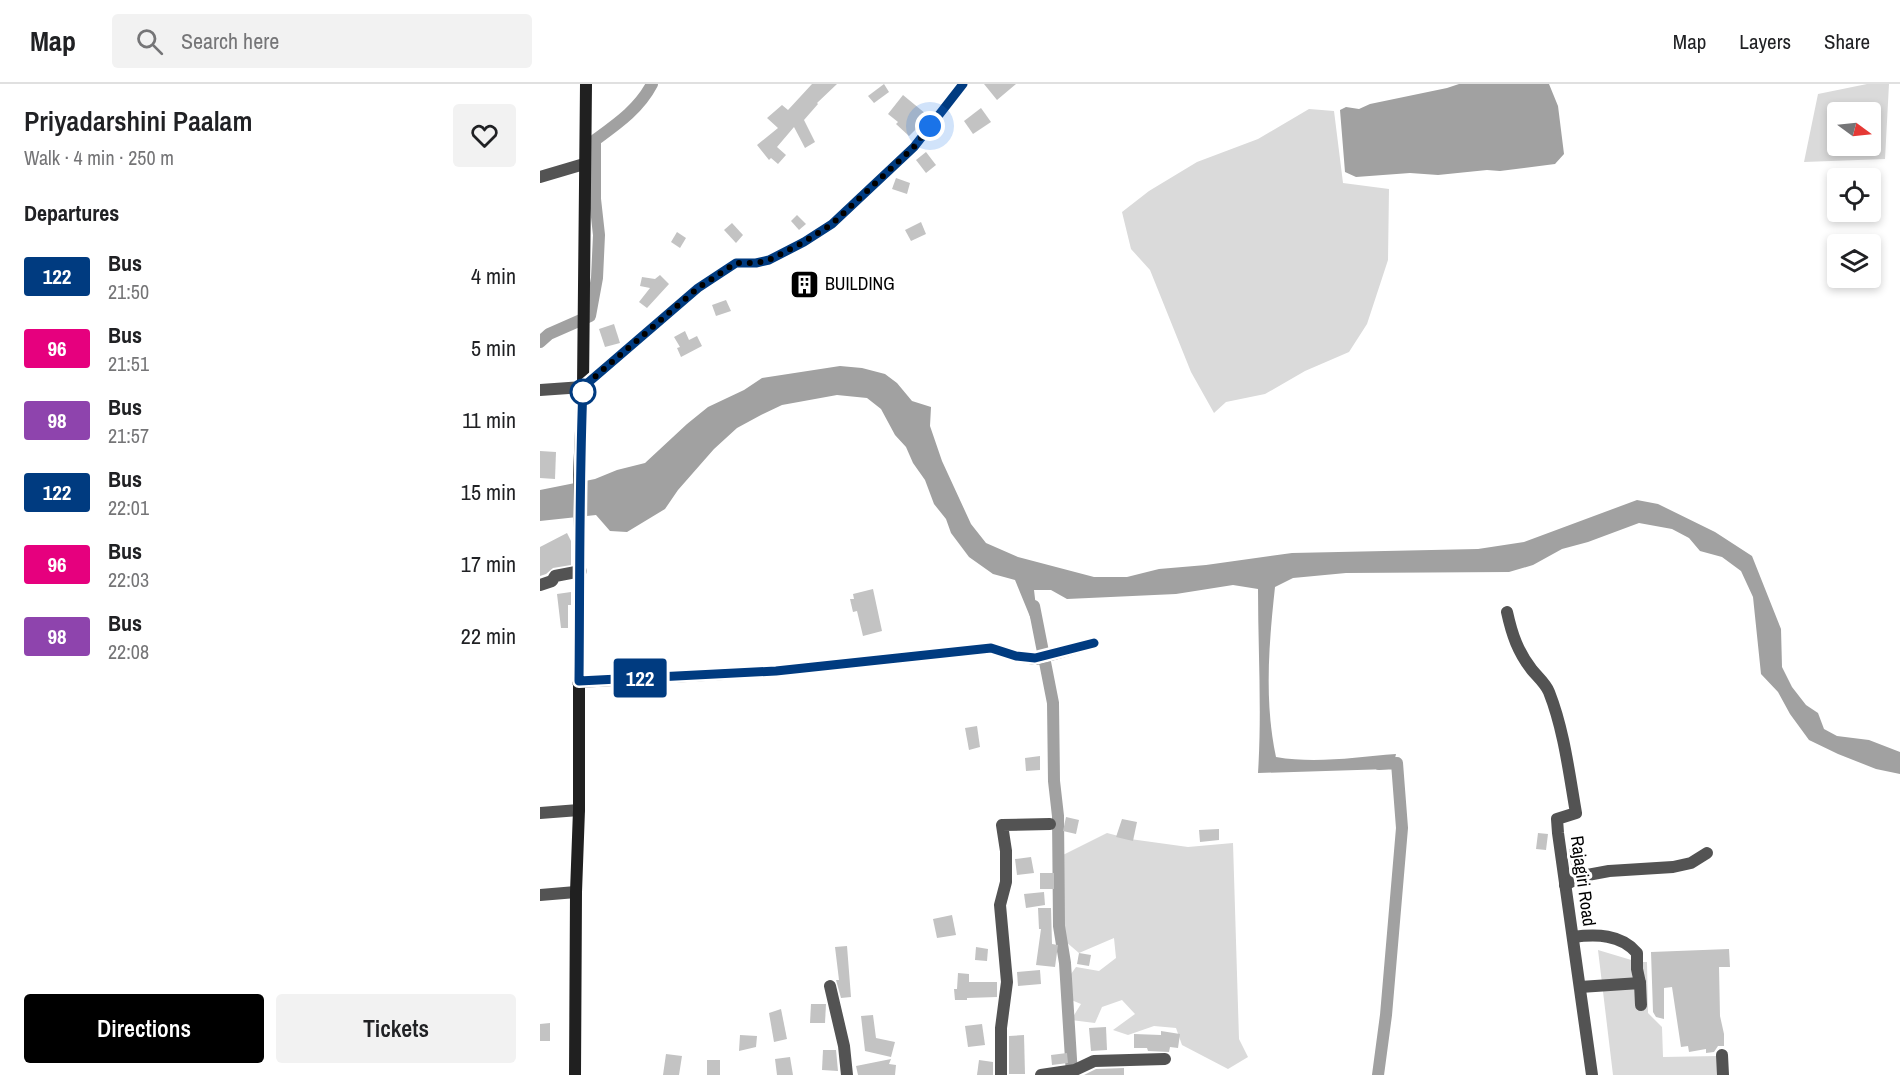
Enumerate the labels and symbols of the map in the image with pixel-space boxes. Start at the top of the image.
north arrow [1827,102,1881,156]
your location [915,111,945,141]
building icon: BUILDING [788,268,820,300]
place label: BUILDING [825,271,895,296]
unlabelled marker [570,379,596,405]
line badge: 122 [606,658,674,698]
street label: Rajagiri Road [1565,834,1602,928]

